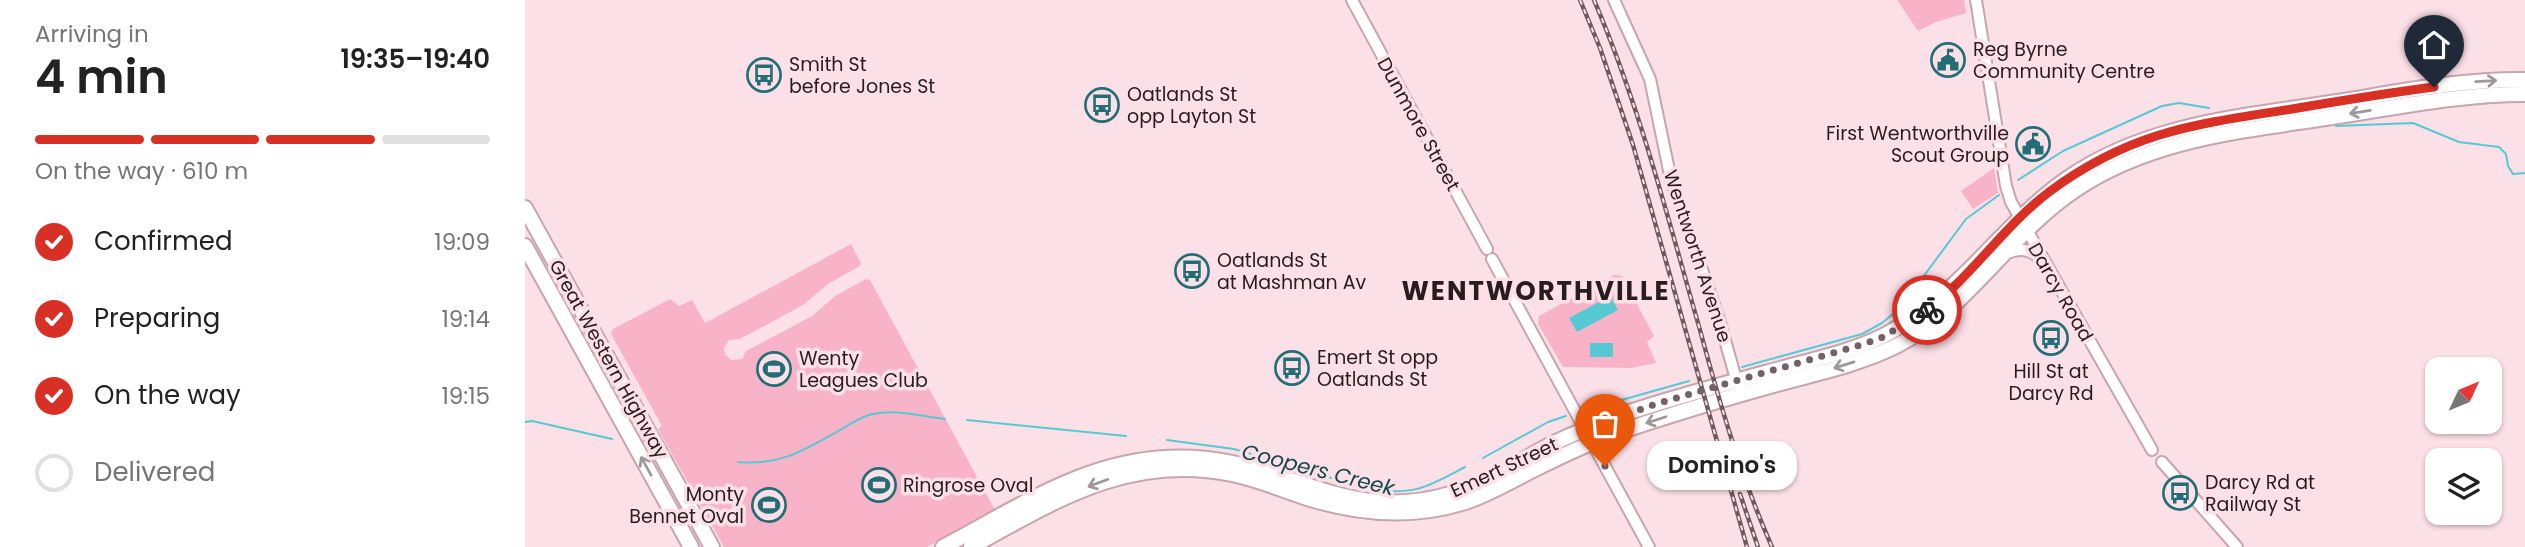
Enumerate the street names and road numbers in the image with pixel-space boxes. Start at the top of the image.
street label: Dunmore Street [1371,53,1467,196]
street label: Wentworth Avenue [1657,167,1738,346]
street label: Darcy Road [2021,238,2100,347]
street label: Great Western Highway [543,255,675,464]
street label: Emert Street [1446,431,1562,504]

